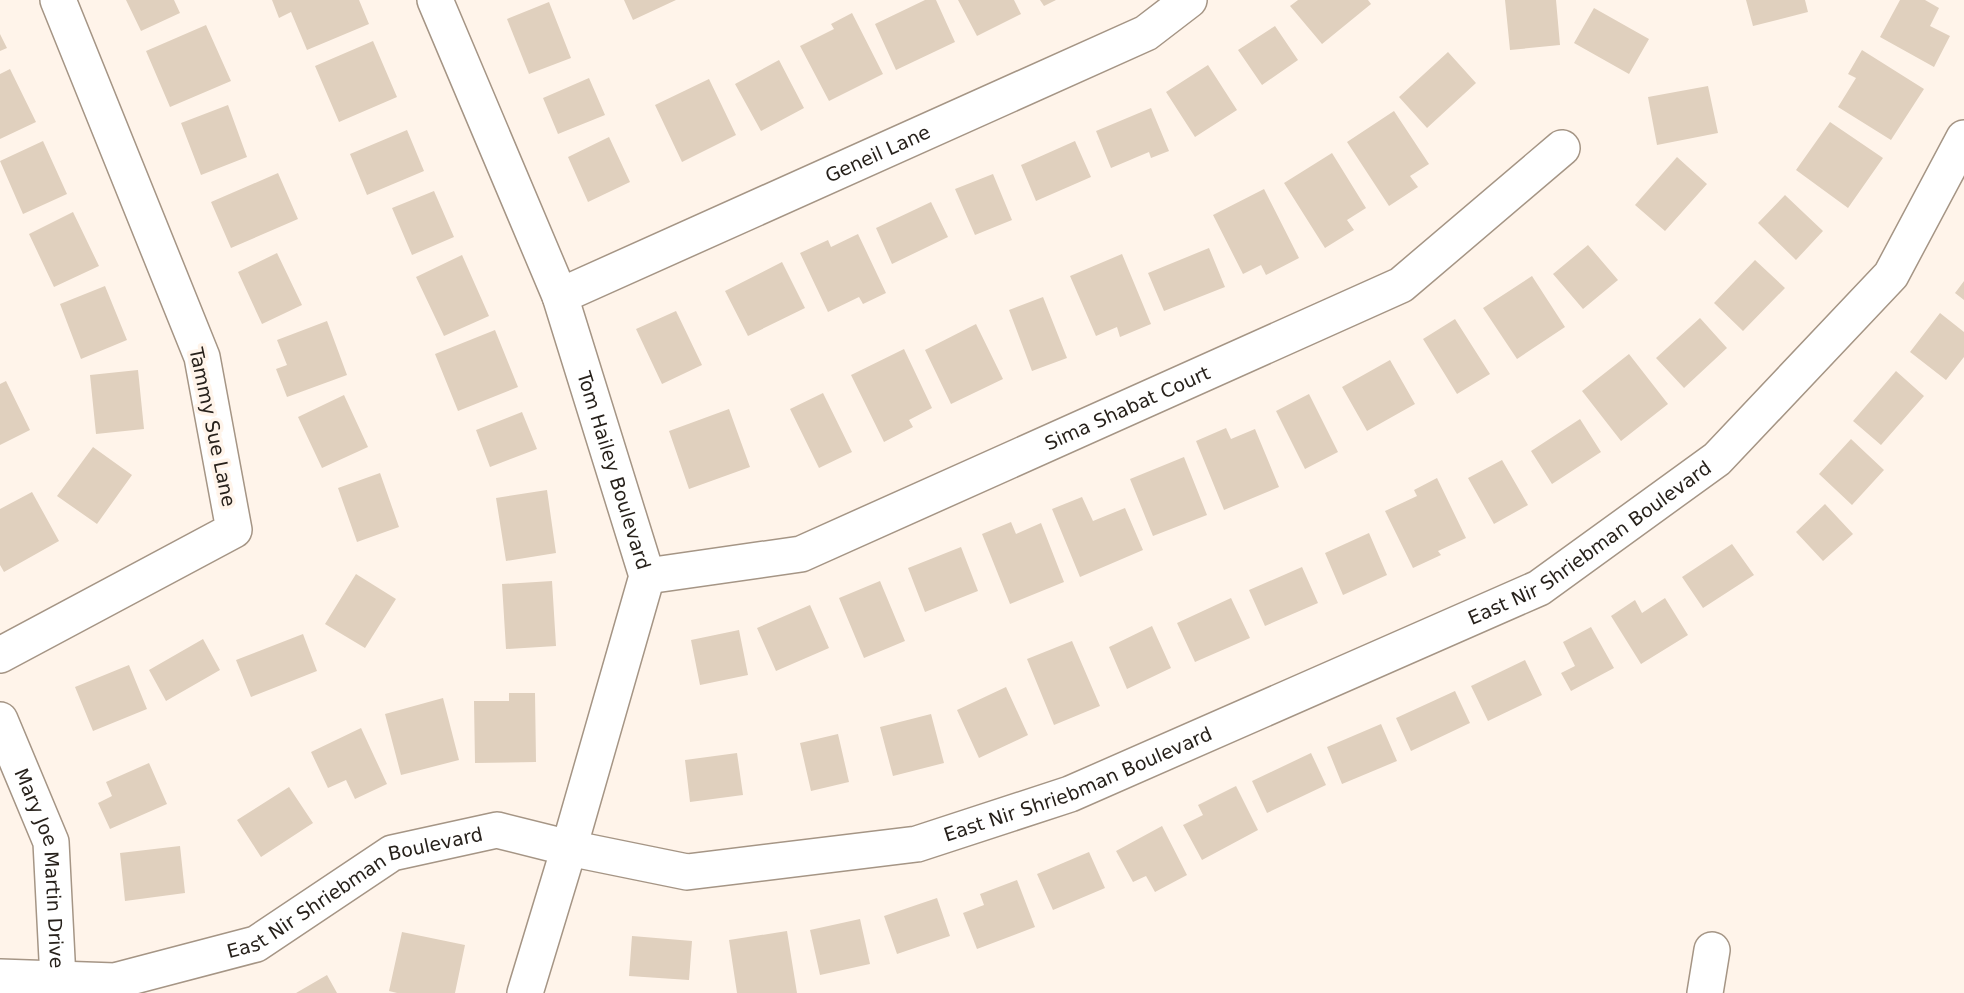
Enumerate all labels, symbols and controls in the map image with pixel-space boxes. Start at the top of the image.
street label: Geneil Lane [822,120,933,187]
street label: Tammy Sue Lane [185,344,241,509]
street label: Sima Shabat Court [1041,361,1213,454]
street label: Tom Hailey Boulevard [573,368,655,572]
street label: East Nir Shriebman Boulevard [1465,456,1715,629]
street label: East Nir Shriebman Boulevard [941,722,1215,846]
street label: Mary Joe Martin Drive [10,765,68,969]
street label: East Nir Shriebman Boulevard [224,822,485,962]

